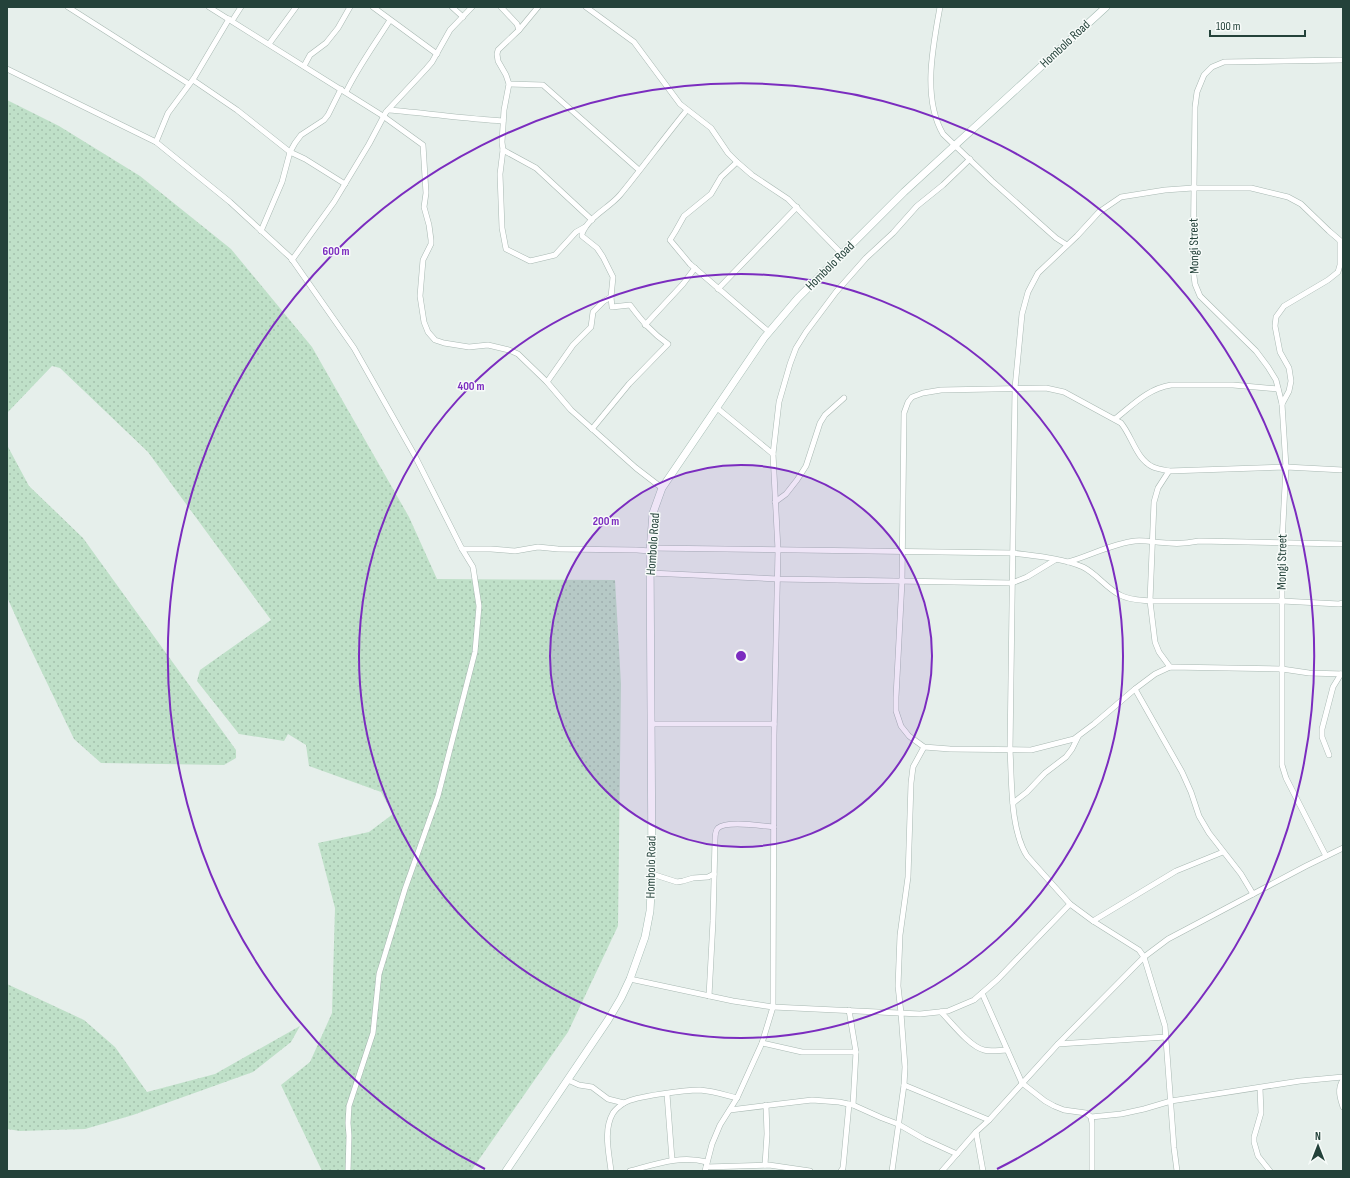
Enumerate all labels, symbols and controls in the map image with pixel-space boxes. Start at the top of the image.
scale bar [1210,12,1305,38]
street label: Hombolo Road [1037,17,1093,71]
text: 100 m [1216,19,1241,34]
street label: Mongi Street [1186,218,1202,274]
street label: Hombolo Road [802,238,858,294]
text: 600 m [323,244,349,259]
text: 400 m [458,379,484,394]
street label: Hombolo Road [643,512,663,576]
text: 200 m [593,514,619,529]
street label: Mongi Street [1274,534,1290,590]
centre of rings [734,649,748,663]
street label: Hombolo Road [642,836,660,898]
north arrow [1298,1126,1338,1166]
text: N [1315,1130,1321,1143]

